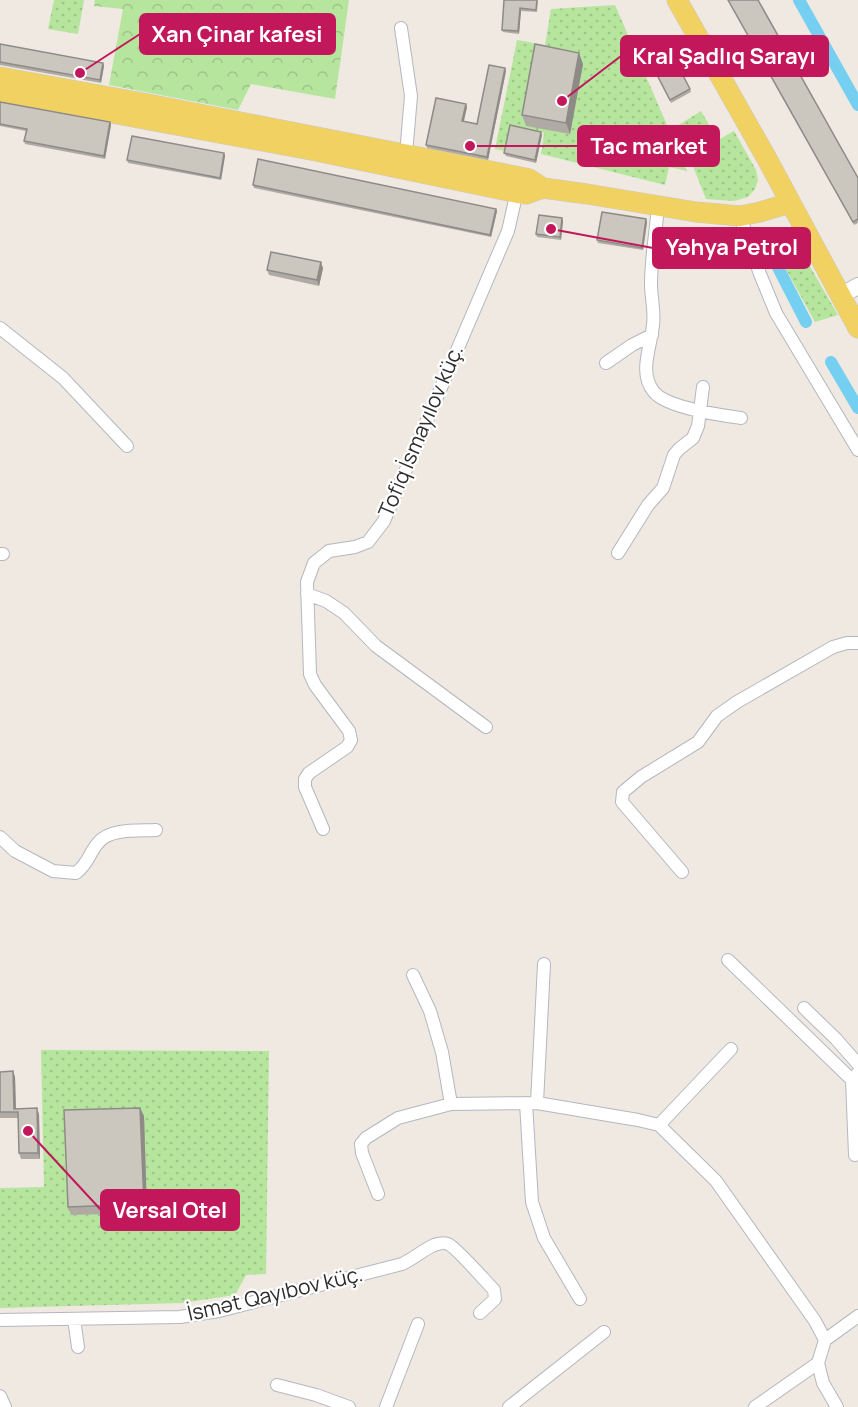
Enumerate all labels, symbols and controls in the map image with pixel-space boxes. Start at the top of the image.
callout: Xan Çinar kafesi [140,14,335,54]
text: Xan Çinar kafesi [152,19,323,49]
callout: Kral Şadlıq Sarayı [621,36,828,76]
text: Kral Şadlıq Sarayı [632,41,816,71]
callout: Tac market [578,126,719,166]
text: Tac market [590,131,708,161]
callout: Yəhya Petrol [653,228,810,268]
text: Yəhya Petrol [666,232,798,262]
street label: Tofiq İsmayılov küç. [371,340,469,521]
callout: Versal Otel [101,1190,239,1230]
text: Versal Otel [113,1195,227,1225]
street label: İsmət Qayıbov küç. [184,1259,365,1327]

